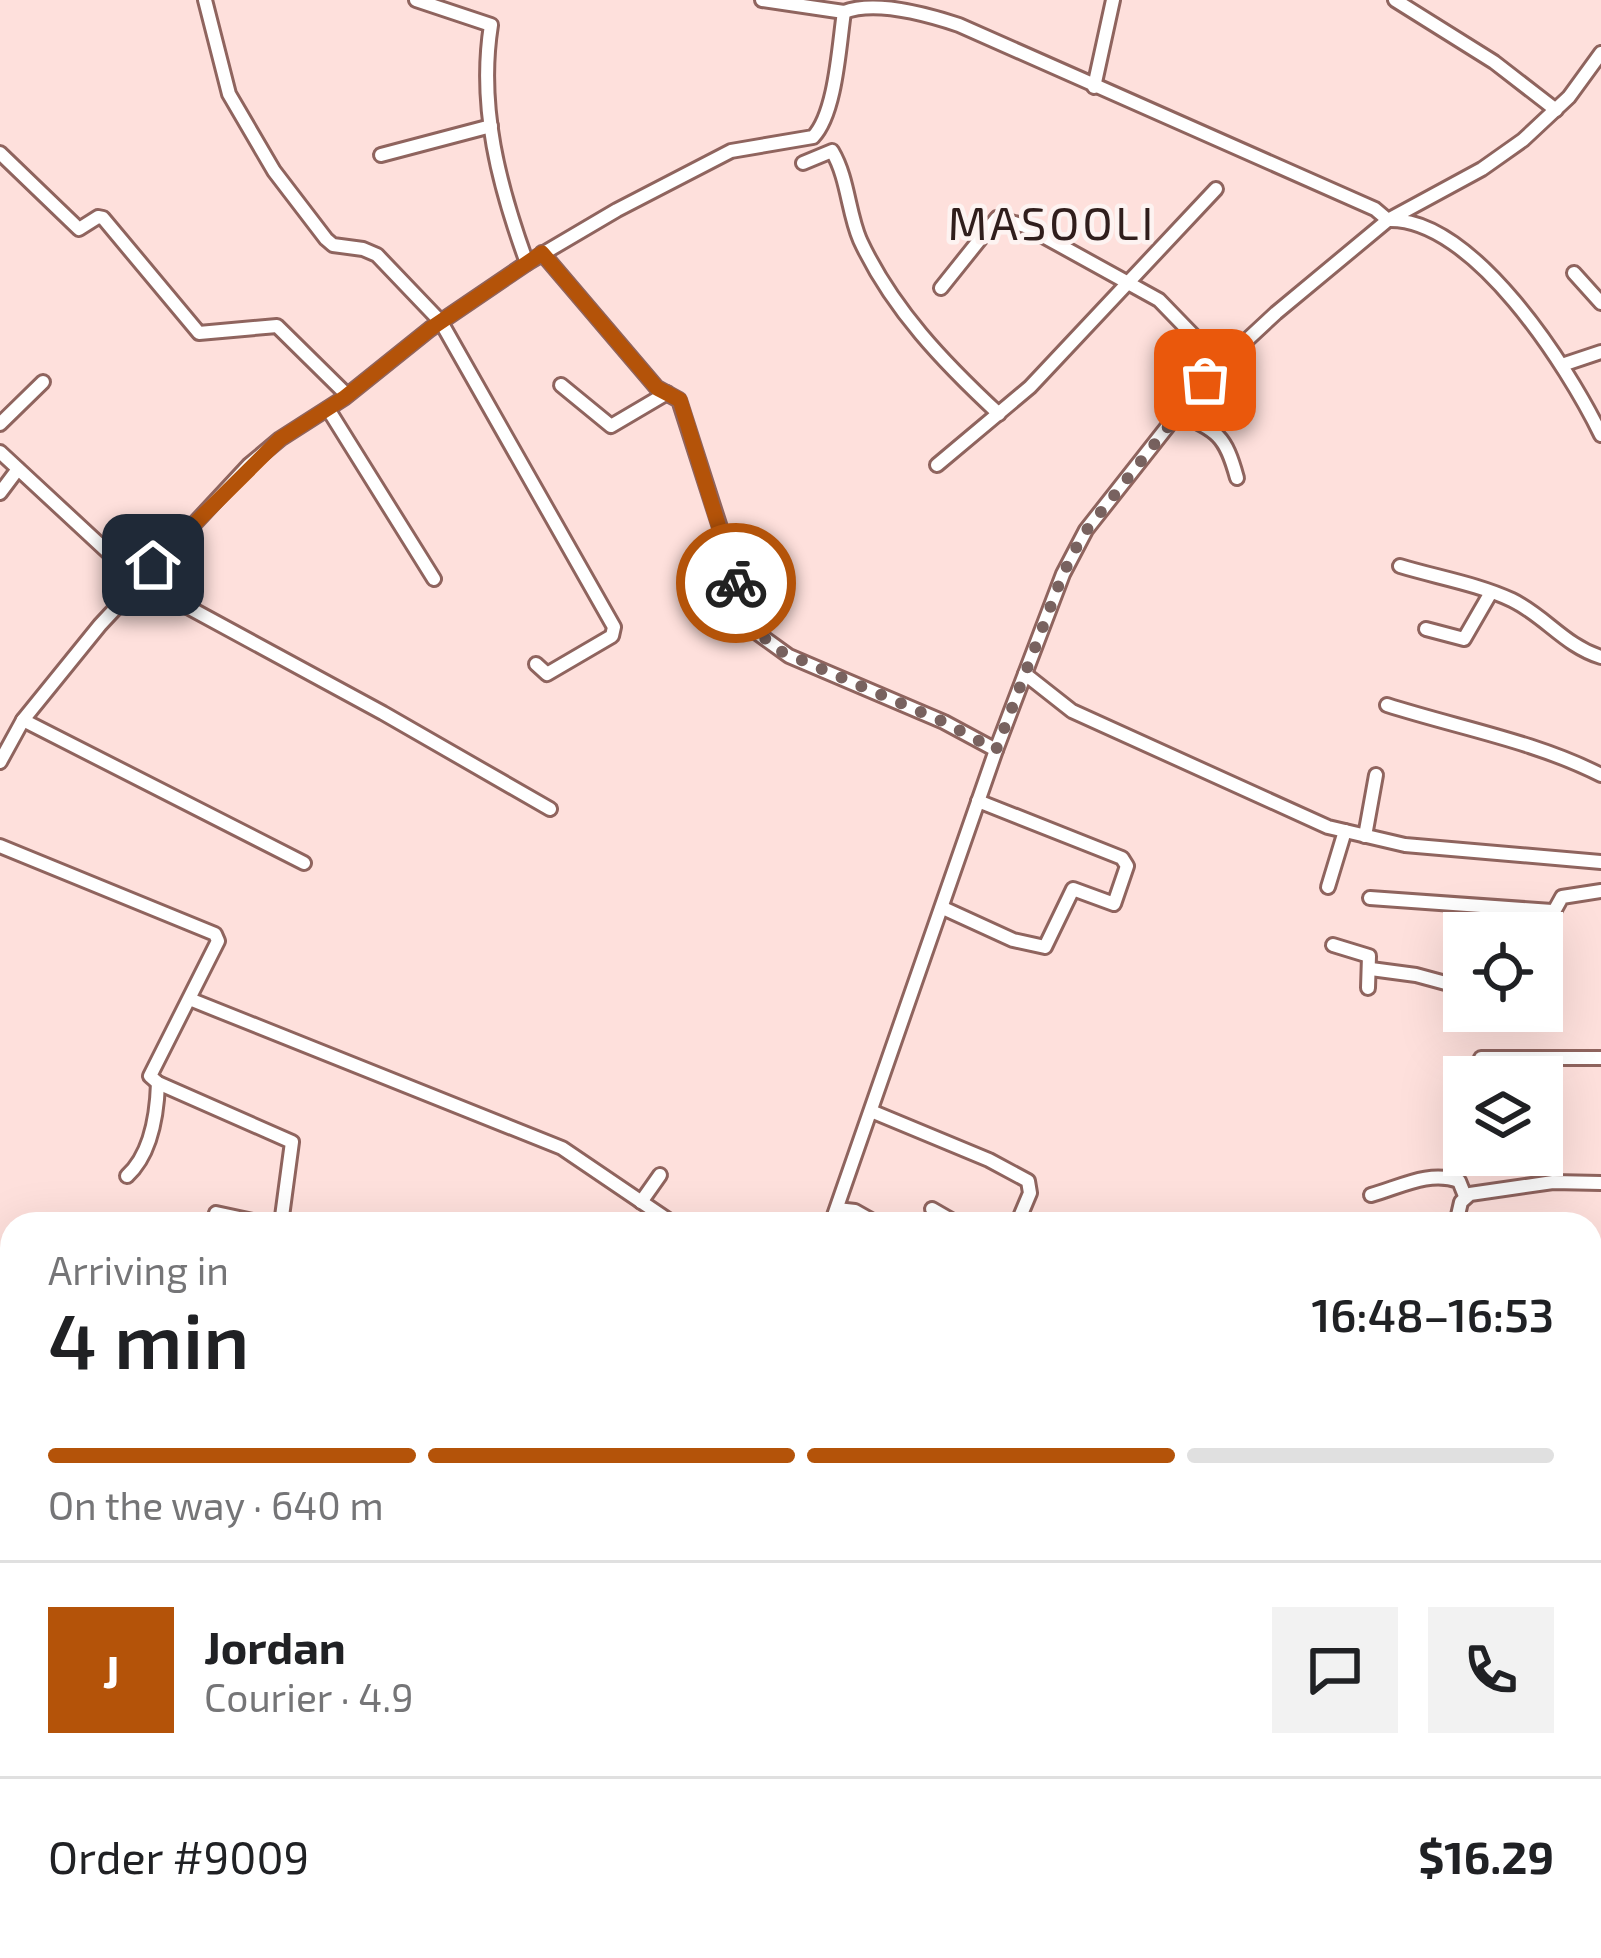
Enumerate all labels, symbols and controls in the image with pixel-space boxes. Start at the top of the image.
district label: MASOOLI [948,195,1156,249]
pin [1154,329,1256,431]
icon: bag [1172,347,1238,413]
pin [102,514,204,616]
courier [676,523,796,643]
icon: home [120,532,186,598]
icon: bike [703,550,769,616]
map controls [1443,912,1563,1176]
button: locate [1443,912,1563,1032]
button: layers [1443,1056,1563,1176]
text: Arriving in [48,1246,229,1293]
text: 16:48–16:53 [1311,1287,1554,1341]
text: 4 min [48,1291,249,1385]
text: On the way · 640 m [48,1481,384,1528]
button: chat [1272,1607,1398,1733]
button: phone [1428,1607,1554,1733]
text: Jordan [204,1619,346,1673]
text: J [103,1643,119,1697]
text: Courier · 4.9 [204,1673,414,1720]
text: Order #9009 [48,1829,309,1883]
text: $16.29 [1418,1829,1554,1883]

